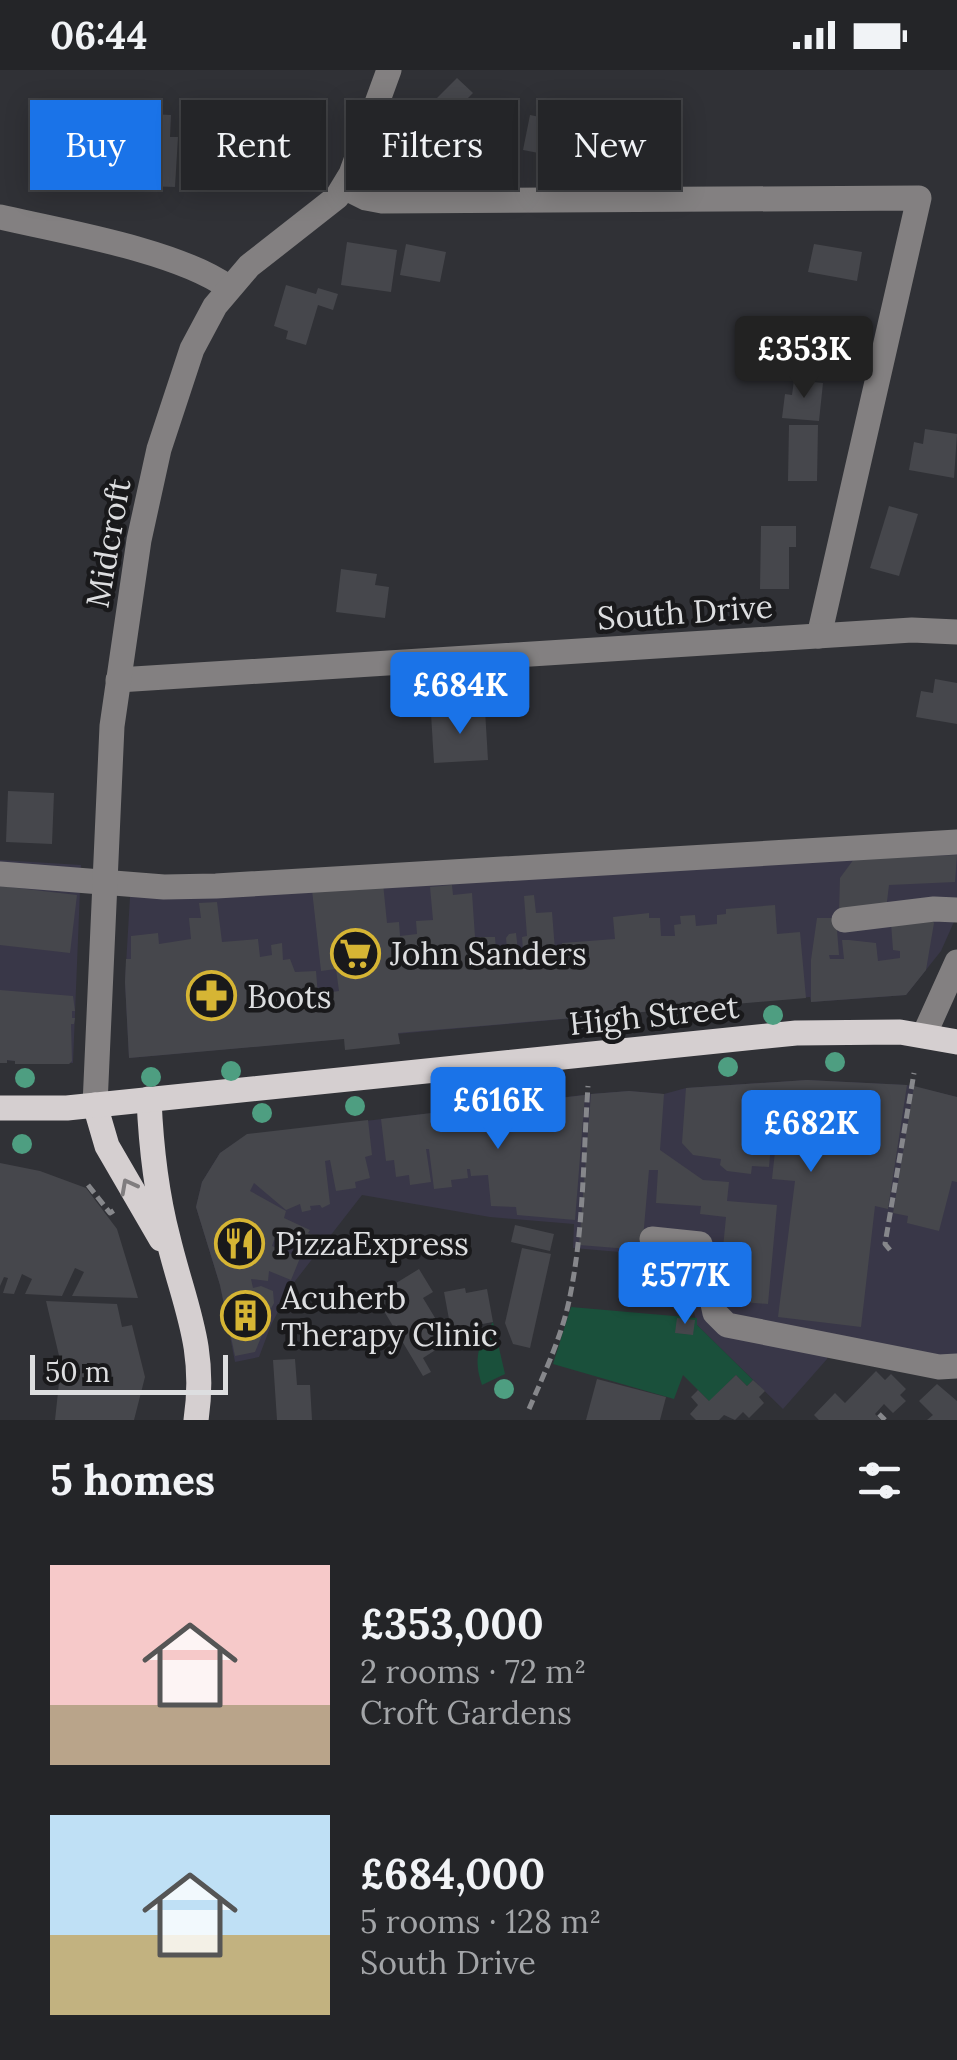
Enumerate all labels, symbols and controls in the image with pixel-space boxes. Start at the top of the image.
text: 06:44 [50,11,147,59]
chip: Buy [30,100,161,190]
chip: Rent [181,100,326,190]
chip: Filters [346,100,518,190]
chip: New [538,100,681,190]
pin: £353K [734,316,874,401]
text: £353K [757,328,851,369]
street label: Midcroft [76,475,140,611]
street label: South Drive [596,585,774,639]
pin: £684K [390,652,530,737]
text: £684K [412,664,508,705]
supermarket icon: John Sanders [329,927,381,979]
place label: John Sanders [389,933,587,974]
pharmacy icon: Boots [186,970,238,1022]
place label: Boots [247,976,332,1017]
street label: High Street [567,986,742,1044]
pin: £616K [428,1067,568,1152]
text: £616K [453,1079,543,1120]
pin: £682K [741,1090,881,1175]
text: £682K [764,1102,858,1143]
one-way arrow [121,1178,141,1196]
restaurant icon: PizzaExpress [214,1217,266,1269]
place label: PizzaExpress [275,1223,469,1264]
pin: £577K [615,1242,755,1327]
text: £577K [641,1254,729,1295]
place label: Acuherb Therapy Clinic [280,1277,498,1355]
building icon: Acuherb Therapy Clinic [220,1289,272,1341]
scale bar [30,1350,228,1394]
text: 50 m [45,1354,110,1390]
text: 5 homes [50,1453,215,1507]
icon: filters [852,1453,907,1508]
text: £353,000 [360,1597,544,1651]
icon: home [130,1605,250,1725]
text: 2 rooms · 72 m² [360,1651,586,1692]
text: Croft Gardens [360,1692,572,1733]
text: £684,000 [360,1847,545,1901]
icon: home [130,1855,250,1975]
text: 5 rooms · 128 m² [360,1901,601,1942]
text: South Drive [360,1942,536,1983]

